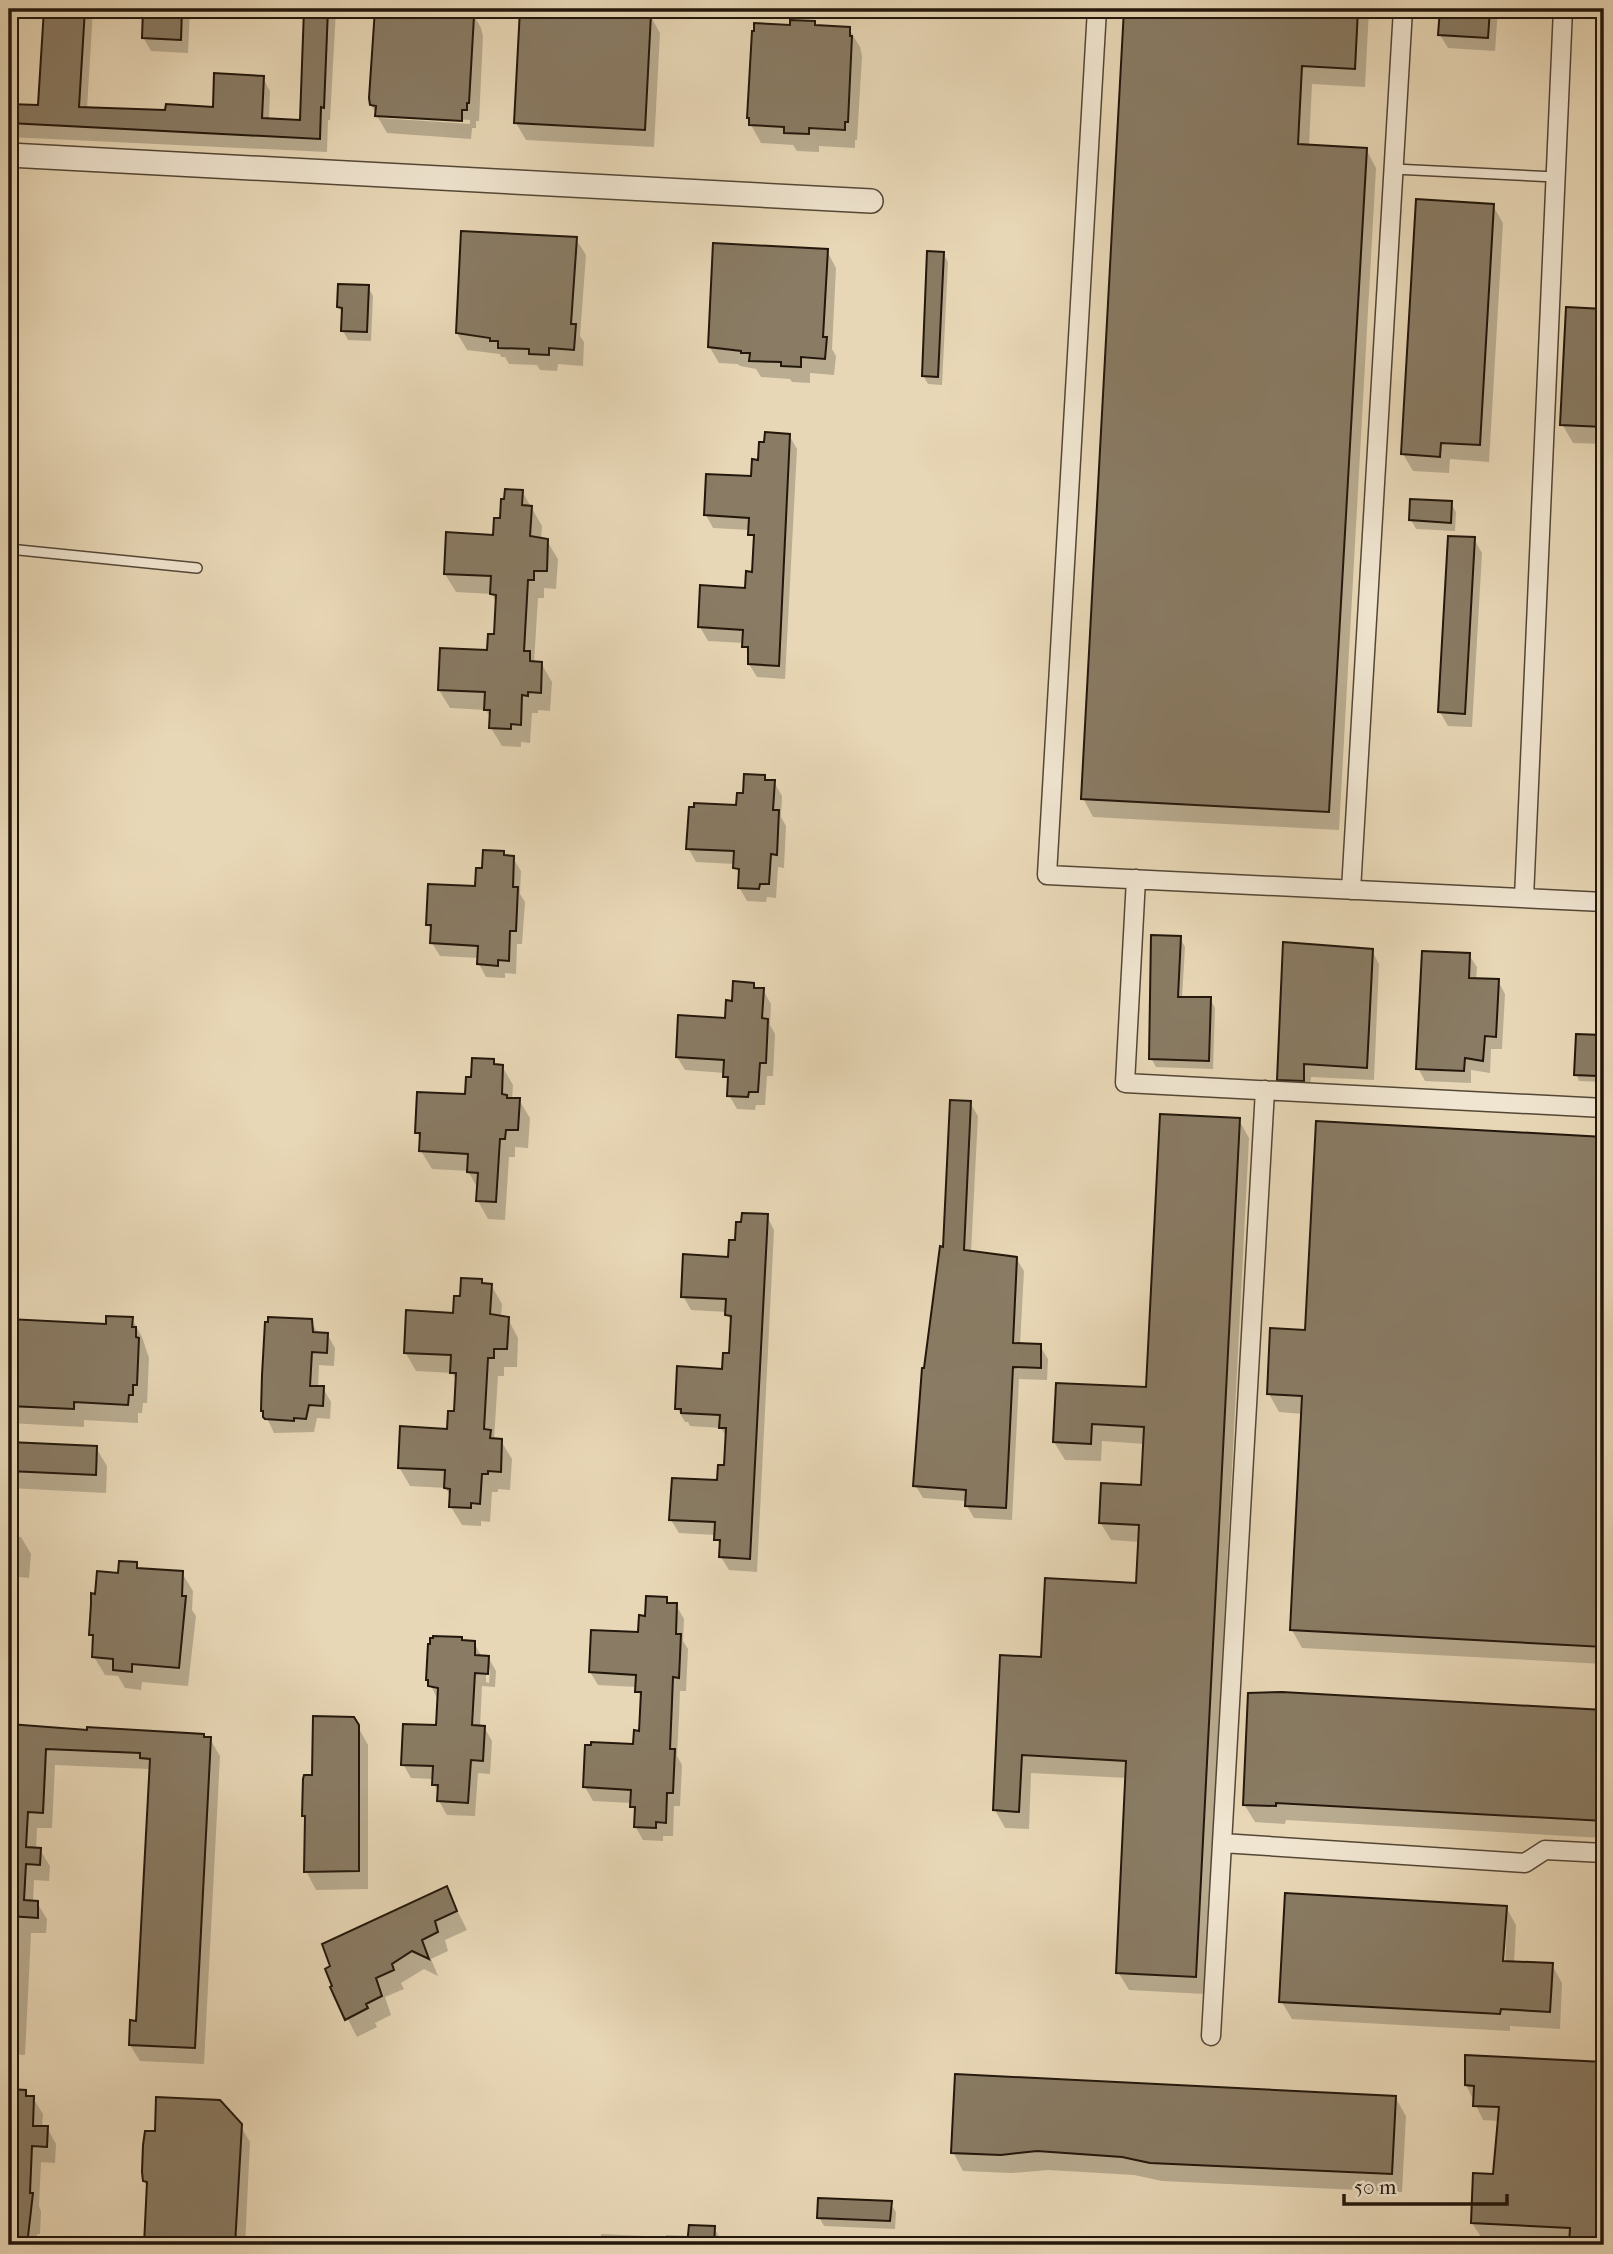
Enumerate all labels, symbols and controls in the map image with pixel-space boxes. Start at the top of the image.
scale bar [1344,2163,1506,2207]
text: 50 m [1354,2175,1397,2199]

